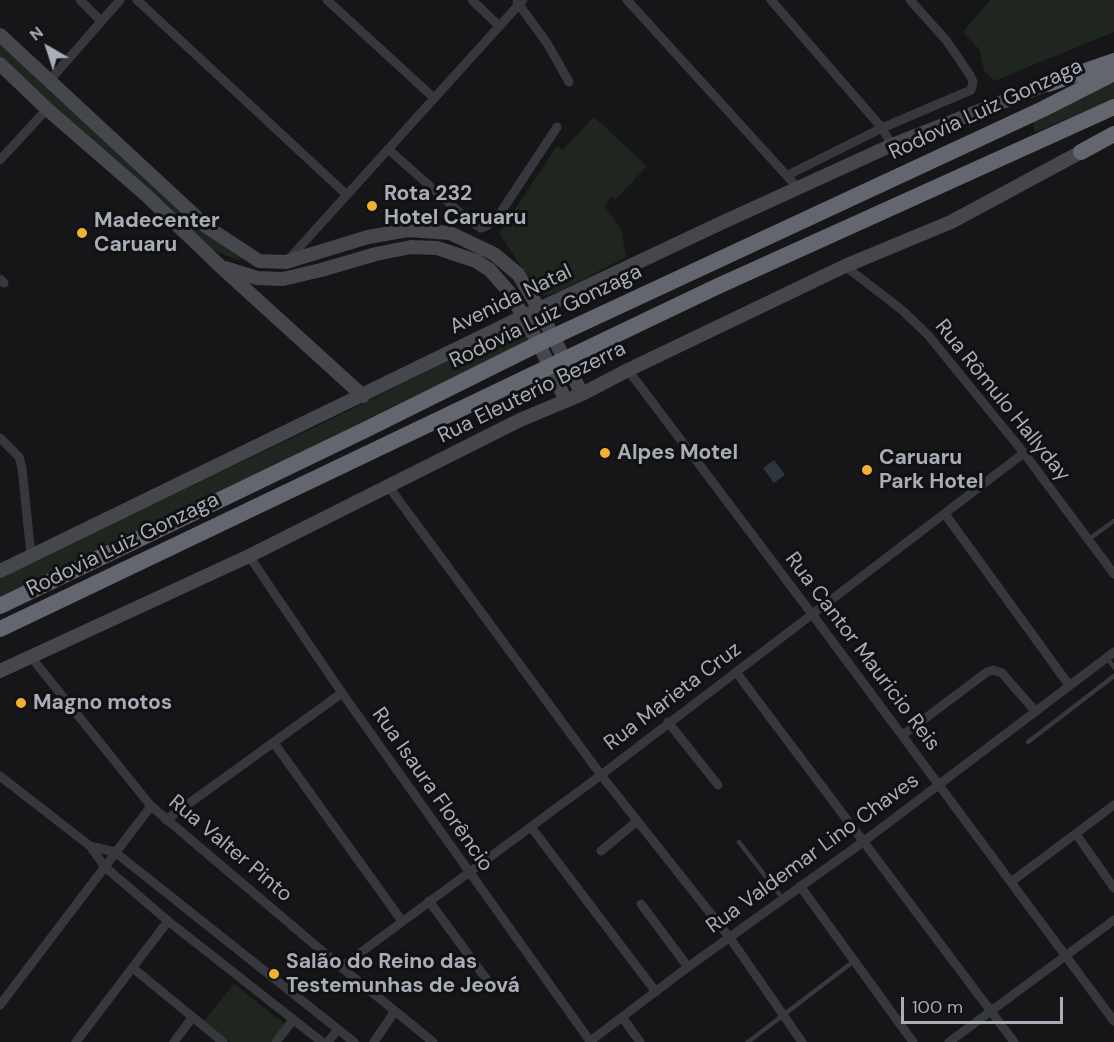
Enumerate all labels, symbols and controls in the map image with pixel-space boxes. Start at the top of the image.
north arrow [18,18,78,78]
text: N [25,22,47,45]
street label: Rodovia Luiz Gonzaga [885,54,1087,166]
place label: Rota 232 Hotel Caruaru [384,181,527,231]
marker: Rota 232 Hotel Caruaru [365,199,379,213]
place label: Madecenter Caruaru [94,208,220,258]
marker: Madecenter Caruaru [75,226,89,240]
street label: Avenida Natal [446,260,576,340]
street label: Rodovia Luiz Gonzaga [446,260,646,374]
street label: Rua Rômulo Hallyday [929,315,1075,487]
street label: Rua Eleuterio Bezerra [434,337,630,449]
place label: Alpes Motel [617,440,738,466]
place label: Caruaru Park Hotel [879,445,984,495]
marker: Alpes Motel [598,446,612,460]
marker: Caruaru Park Hotel [860,463,874,477]
street label: Rodovia Luiz Gonzaga [23,488,223,602]
street label: Rua Cantor Mauricio Reis [779,548,945,756]
street label: Rua Marieta Cruz [600,637,746,757]
place label: Magno motos [33,690,172,716]
marker: Magno motos [14,696,28,710]
street label: Rua Isaura Florêncio [366,703,498,877]
street label: Rua Valdemar Lino Chaves [702,768,924,940]
street label: Rua Valter Pinto [163,790,297,908]
place label: Salão do Reino das Testemunhas de Jeová [286,949,520,999]
marker: Salão do Reino das Testemunhas de Jeová [267,967,281,981]
scale bar [904,985,1066,1023]
text: 100 m [912,995,963,1019]

